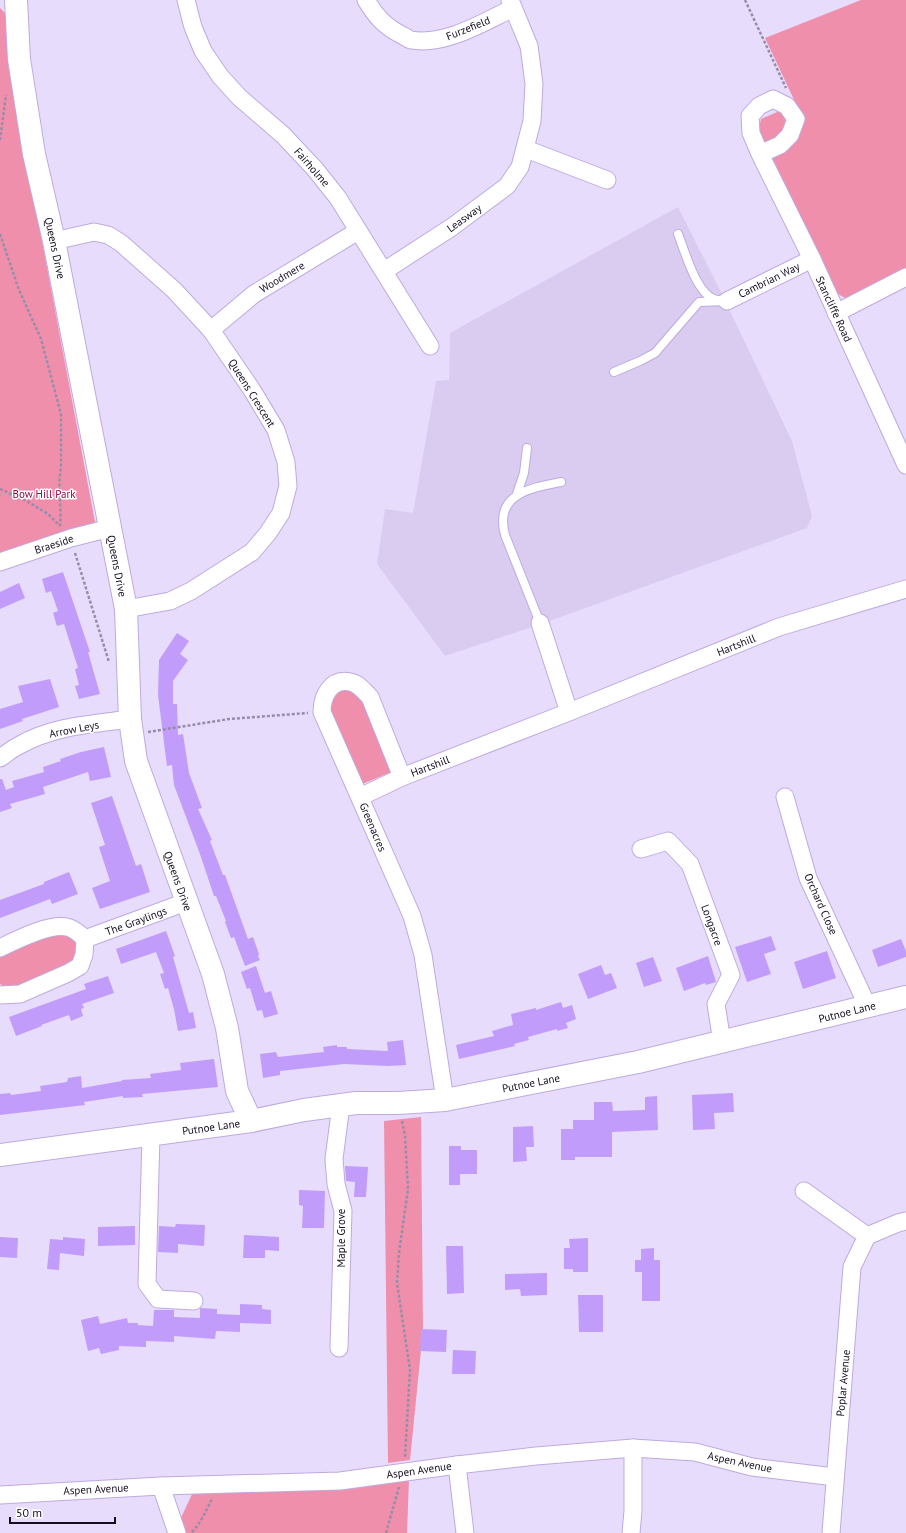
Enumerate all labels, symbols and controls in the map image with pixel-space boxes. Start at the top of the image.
street label: Furzefield [444,13,492,43]
street label: Fairholme [291,144,333,190]
street label: Leasway [444,200,485,235]
street label: Queens Drive [42,216,68,281]
street label: Woodmere [257,258,307,296]
street label: Cambrian Way [736,259,803,301]
street label: Stancliffe Road [813,274,855,344]
street label: Queens Crescent [225,356,279,430]
park label: Bow Hill Park [13,487,76,501]
street label: Braeside [33,531,76,557]
street label: Queens Drive [104,534,130,599]
street label: Hartshill [715,631,758,659]
street label: Arrow Leys [48,717,101,741]
street label: Hartshill [409,752,452,780]
street label: Greenacres [356,800,390,854]
street label: Queens Drive [161,849,195,913]
street label: Orchard Close [801,871,841,937]
street label: The Graylings [103,903,169,939]
street label: Longacre [698,903,726,948]
street label: Putnoe Lane [817,998,877,1026]
street label: Putnoe Lane [501,1070,561,1095]
street label: Putnoe Lane [181,1116,241,1138]
street label: Maple Grove [334,1208,348,1267]
street label: Poplar Avenue [833,1349,853,1417]
street label: Aspen Avenue [706,1448,774,1476]
street label: Aspen Avenue [386,1458,453,1481]
street label: Aspen Avenue [63,1480,130,1498]
scale bar [10,1499,115,1525]
text: 50 m [16,1505,42,1520]

